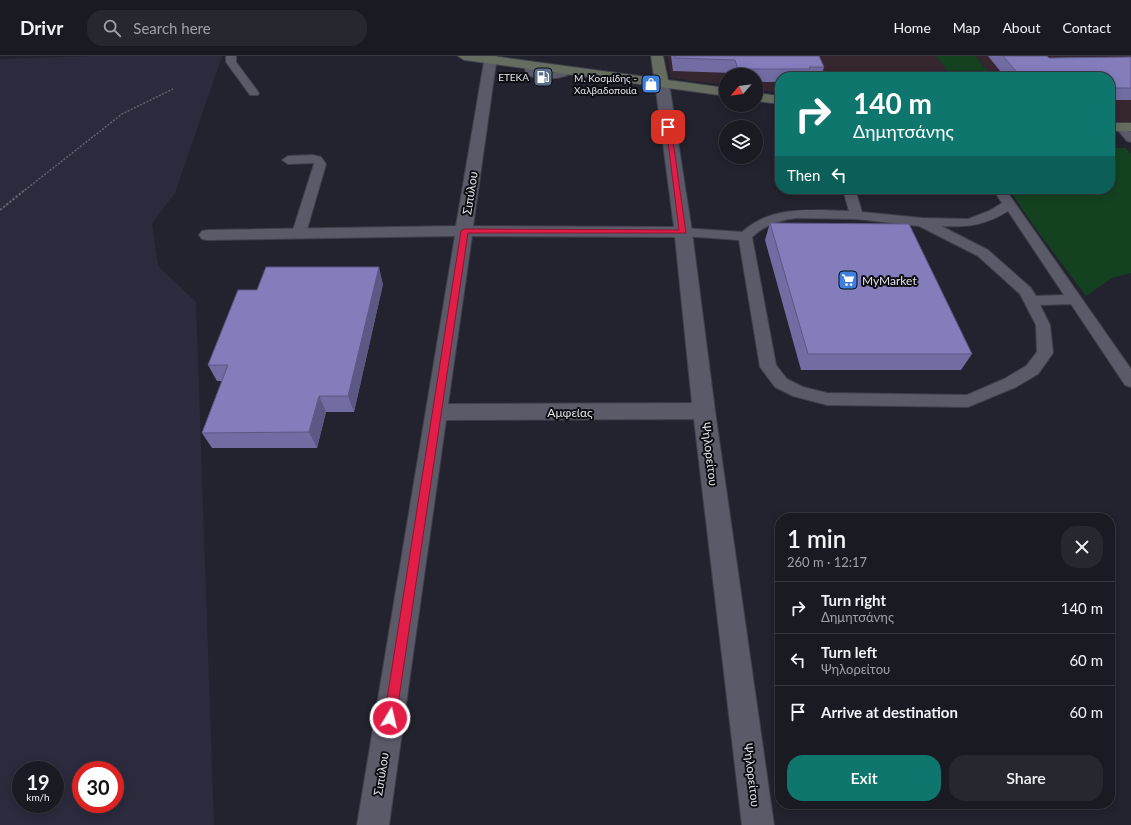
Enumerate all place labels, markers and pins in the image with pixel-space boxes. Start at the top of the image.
fuel station icon: ΕΤΕΚΑ [532,66,554,88]
place label: ΕΤΕΚΑ [498,71,529,83]
place label: Μ. Κοσμίδης - Χαλβαδοποιία [574,72,637,96]
shop icon: Μ. Κοσμίδης - Χαλβαδοποιία [640,73,662,95]
pin [651,110,685,144]
supermarket icon: MyMarket [837,269,859,291]
place label: MyMarket [862,273,917,288]

